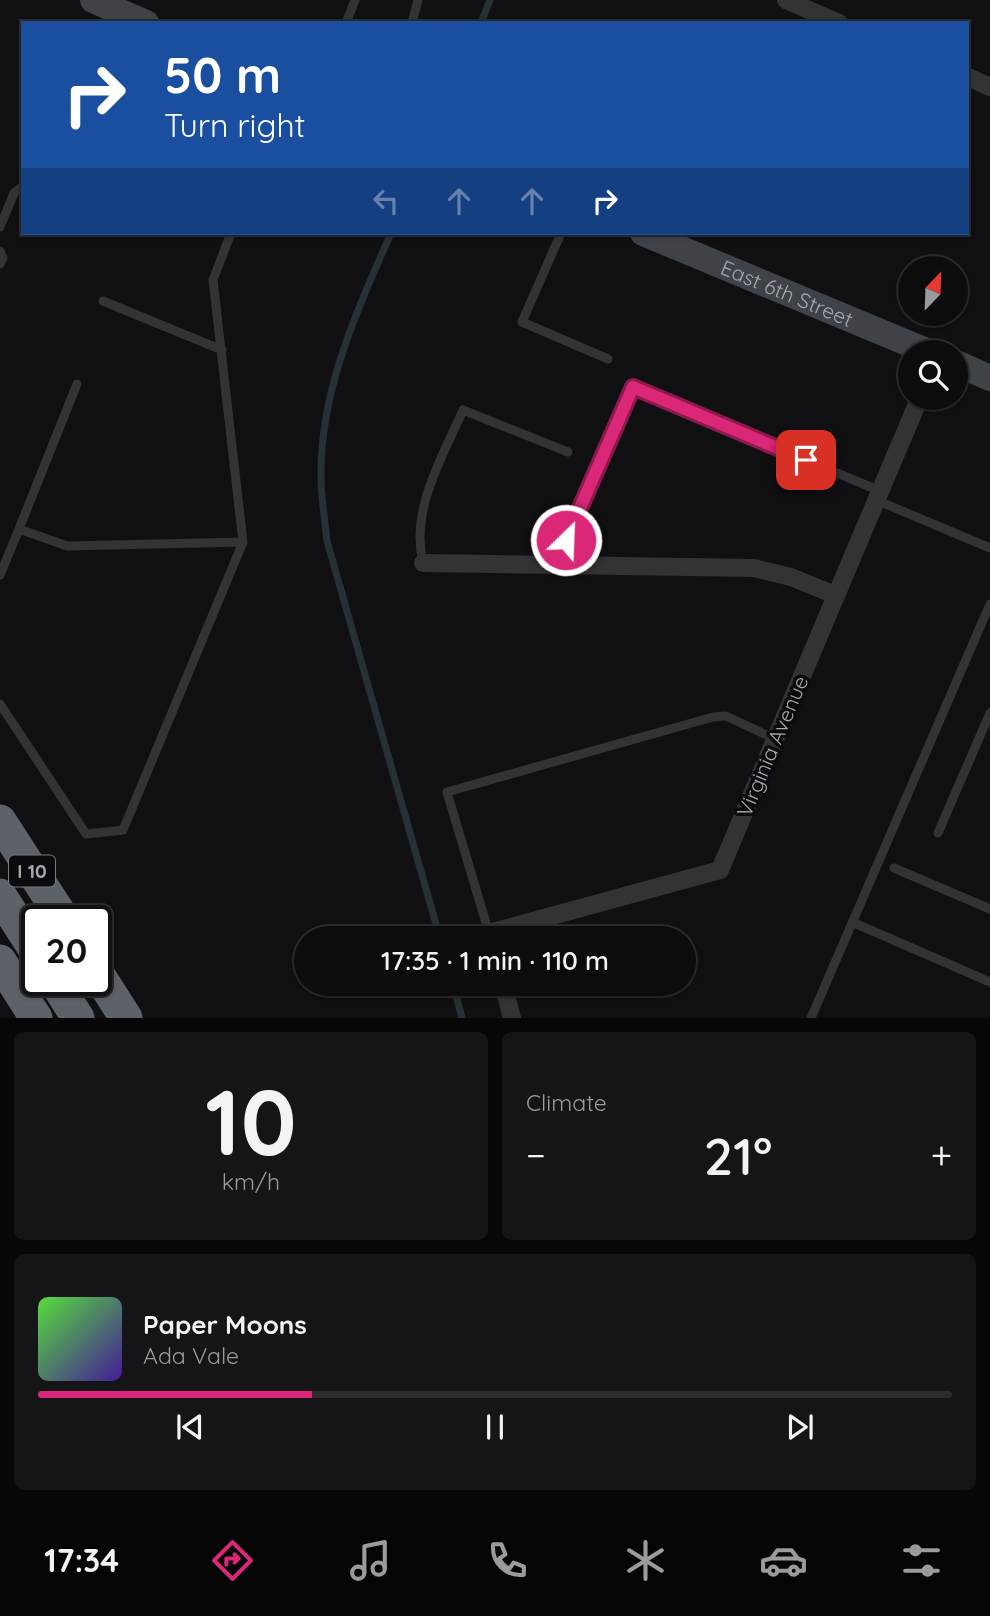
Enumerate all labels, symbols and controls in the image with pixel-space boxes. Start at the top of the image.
text: 50 m [164,44,281,105]
icon: right [49,49,140,140]
text: Turn right [164,105,305,145]
icon: left [367,182,405,220]
icon: ahead [440,182,478,220]
icon: ahead [513,182,551,220]
icon: right [586,182,624,220]
street label: East 6th Street [717,254,857,332]
north arrow [898,256,968,326]
map controls [898,256,968,410]
button: search [898,340,968,410]
pin [776,430,836,490]
icon: arrive [787,441,825,479]
position arrow [529,503,603,577]
street label: Virginia Avenue [731,672,813,820]
road number: I 10 [9,856,55,886]
speed limit sign: 20 [21,905,112,996]
text: 17:35 · 1 min · 110 m [381,944,609,977]
text: 10 [205,1064,297,1178]
text: Climate [526,1088,607,1117]
text: 21° [704,1123,772,1188]
text: − [526,1131,546,1179]
text: + [931,1131,952,1179]
text: km/h [222,1167,280,1196]
text: Paper Moons [143,1308,307,1341]
text: Ada Vale [143,1341,239,1370]
icon: previous [171,1408,209,1446]
icon: pause [476,1408,514,1446]
icon: next [781,1408,819,1446]
icon: directions [208,1536,257,1585]
icon: music [346,1536,395,1585]
icon: phone [483,1536,532,1585]
icon: climate [621,1536,670,1585]
icon: car [759,1536,808,1585]
icon: filters [897,1536,946,1585]
text: 17:34 [44,1540,119,1580]

